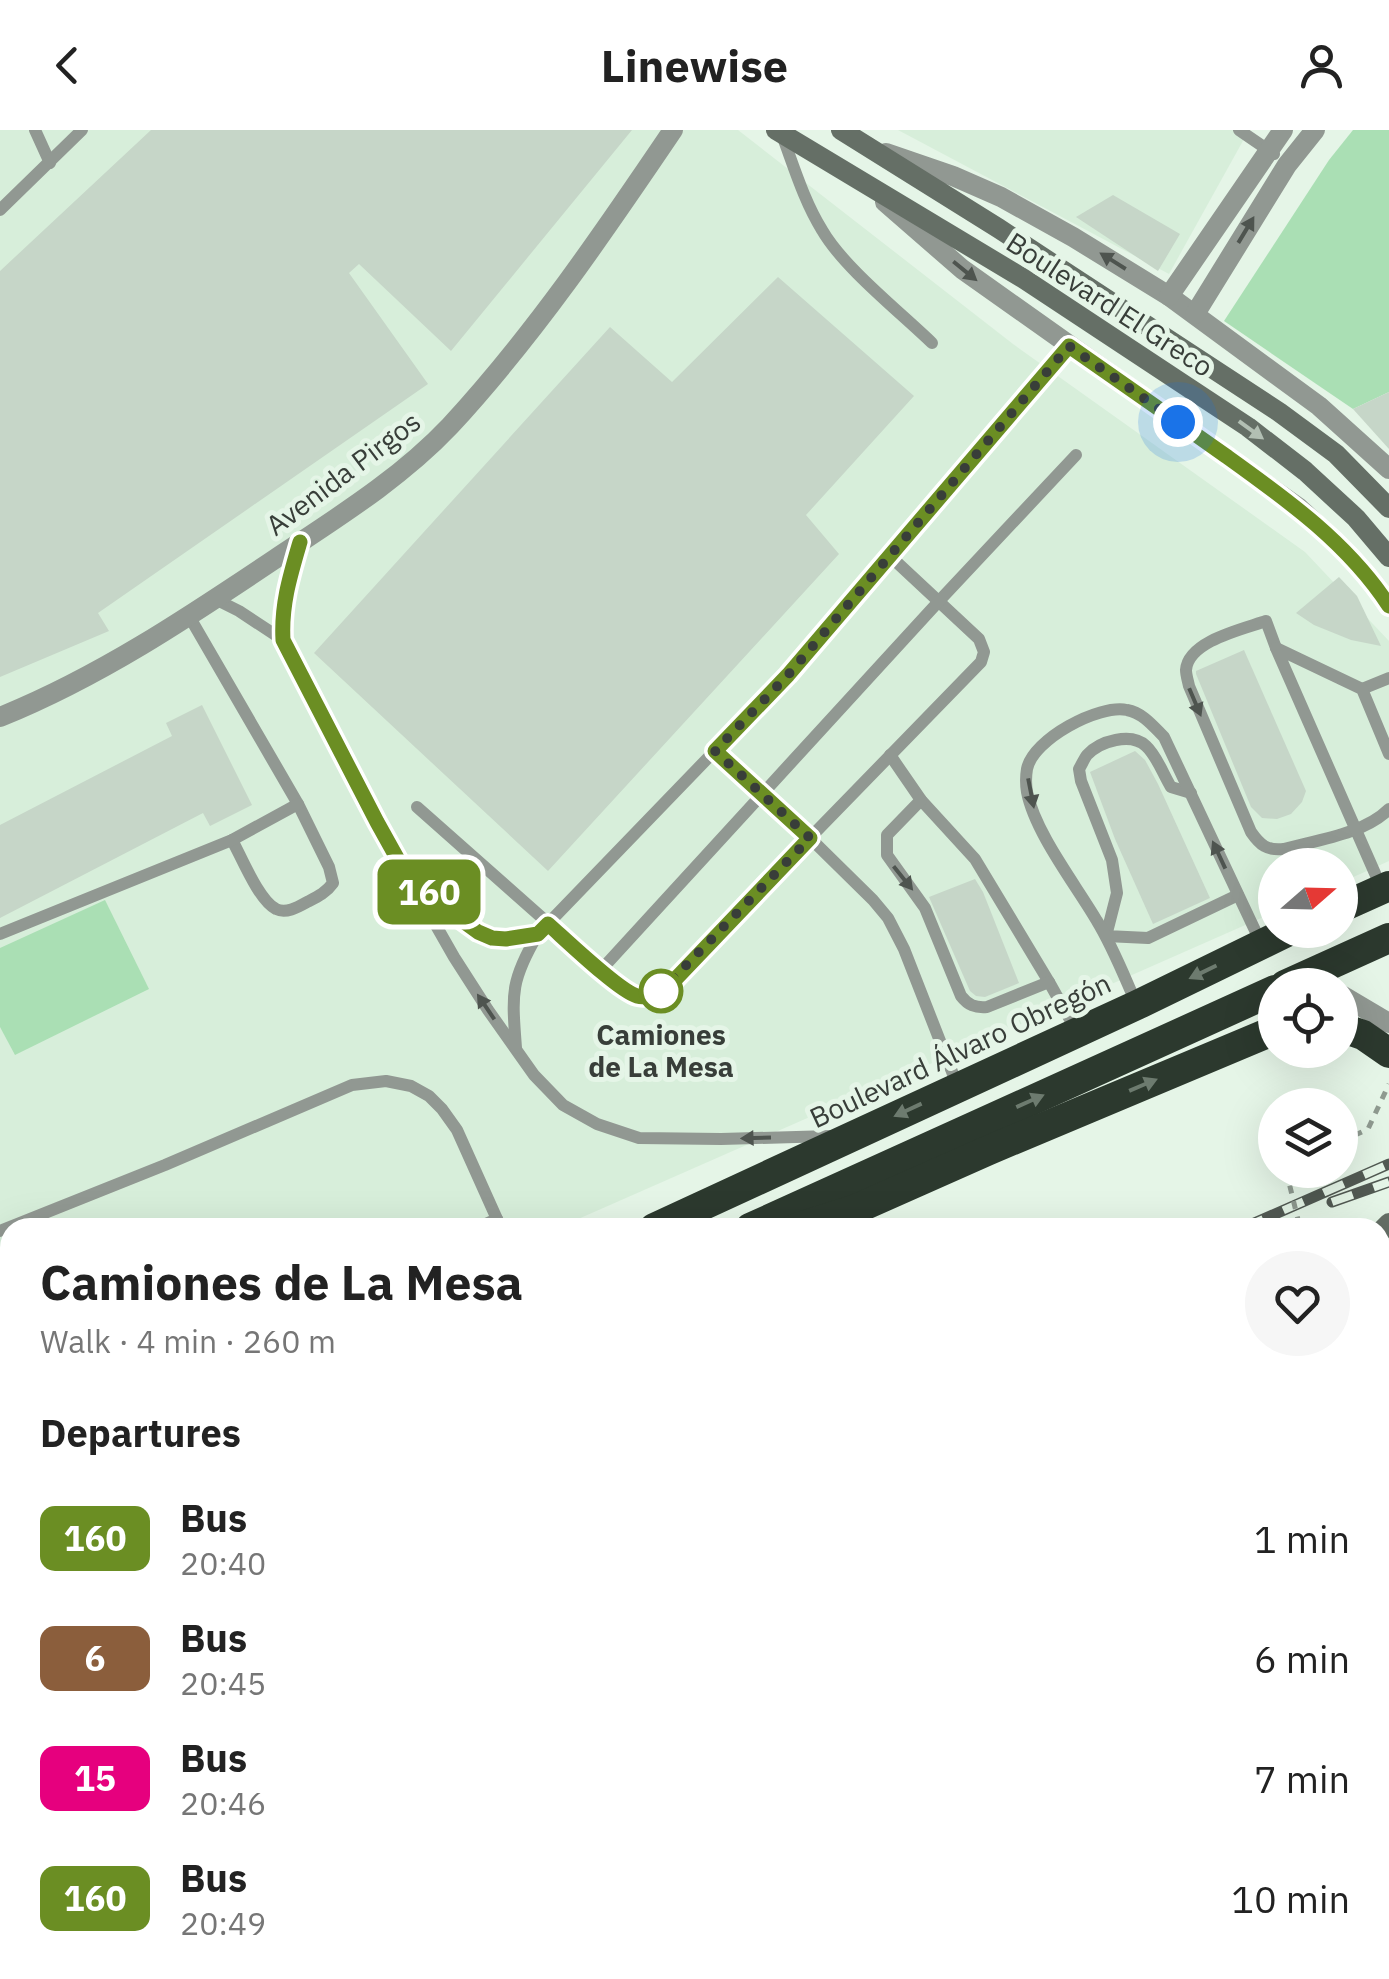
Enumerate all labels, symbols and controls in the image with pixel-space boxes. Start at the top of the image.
text: Linewise [601,36,788,94]
icon: back [40,38,95,93]
icon: person [1294,38,1349,93]
one-way arrow [1237,216,1254,244]
street label: Boulevard El Greco [1000,223,1220,385]
one-way arrow [1099,253,1127,271]
one-way arrow [952,260,978,281]
your location [1153,397,1203,447]
street label: Avenida Pirgos [258,403,428,543]
one-way arrow [1238,419,1264,439]
one-way arrow [1188,688,1204,718]
one-way arrow [1023,778,1039,809]
one-way arrow [1211,840,1228,869]
north arrow [1258,848,1358,948]
map controls [1258,848,1358,1188]
line badge: 160 [372,860,486,924]
one-way arrow [892,865,913,891]
text: 160 [397,869,461,915]
one-way arrow [1188,963,1217,980]
street label: Boulevard Álvaro Obregón [804,964,1116,1136]
button: locate [1258,968,1358,1068]
marker: Camiones de La Mesa [640,970,682,1012]
one-way arrow [477,993,496,1021]
place label: Camiones de La Mesa [588,1016,734,1085]
one-way arrow [1128,1076,1158,1092]
button: layers [1258,1088,1358,1188]
one-way arrow [1015,1093,1045,1109]
one-way arrow [894,1101,923,1118]
one-way arrow [739,1130,771,1146]
text: Camiones de La Mesa [40,1251,523,1313]
button: heart [1245,1251,1350,1356]
text: Walk · 4 min · 260 m [40,1320,336,1362]
text: Departures [40,1408,241,1457]
text: Bus [180,1493,247,1542]
text: 1 min [1254,1514,1350,1563]
text: 160 [63,1515,127,1561]
text: 20:40 [180,1542,266,1584]
text: Bus [180,1613,247,1662]
text: 6 min [1254,1634,1350,1683]
text: 6 [84,1635,106,1681]
text: 20:45 [180,1662,266,1704]
text: Bus [180,1733,247,1782]
text: 7 min [1254,1754,1350,1803]
text: 15 [74,1755,116,1801]
text: 20:46 [180,1782,266,1824]
text: Bus [180,1853,247,1902]
text: 10 min [1231,1874,1350,1923]
text: 160 [63,1875,127,1921]
text: 20:49 [180,1902,266,1944]

